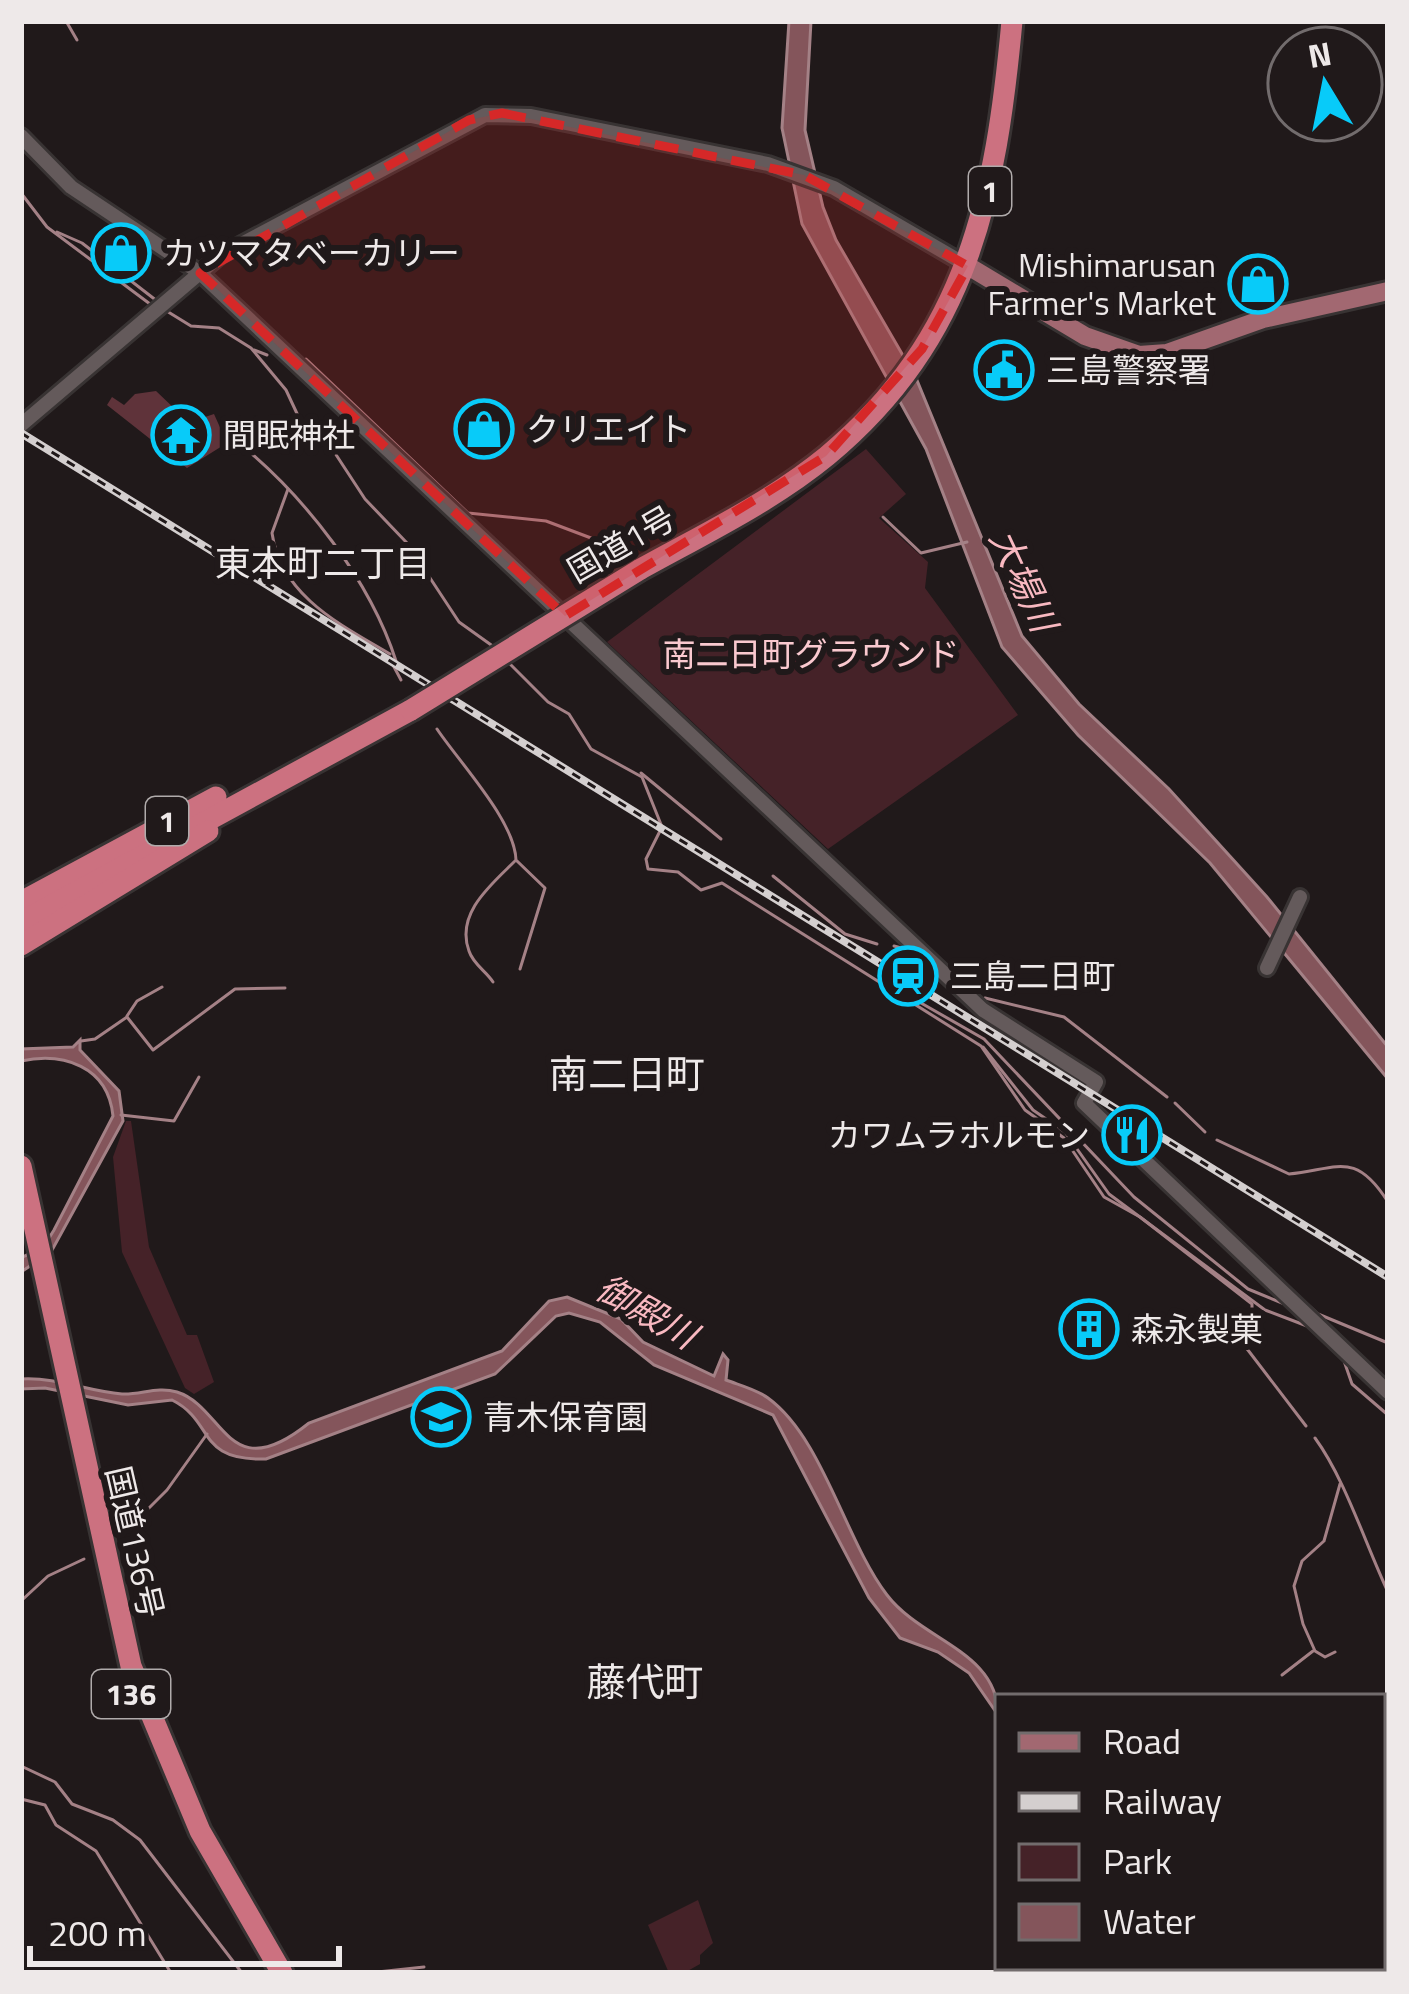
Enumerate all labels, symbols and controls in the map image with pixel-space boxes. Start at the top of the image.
north arrow [1265,24,1385,144]
text: N [1304,28,1335,81]
road number: 1 [969,167,1011,215]
shop icon: カツマタベーカリー [90,222,152,284]
place label: カツマタベーカリー [163,228,460,278]
place label: Mishimarusan Farmer's Market [988,240,1216,328]
shop icon: Mishimarusan Farmer's Market [1227,253,1289,315]
public building icon: 三島警察署 [973,339,1035,401]
place label: 三島警察署 [1046,345,1211,395]
shop icon: クリエイト [453,398,515,460]
temple icon: 間眠神社 [150,404,212,466]
place label: クリエイト [526,404,691,454]
place label: 間眠神社 [223,410,355,460]
street label: 国道1号 [558,493,684,595]
water label: 大場川 [976,519,1073,644]
district label: 東本町二丁目 [215,535,431,590]
park label: 南二日町グラウンド [663,629,960,679]
road number: 1 [146,797,188,845]
station icon: 三島二日町 [877,945,939,1007]
place label: 三島二日町 [950,951,1115,1001]
district label: 南二日町 [549,1044,705,1103]
restaurant icon: カワムラホルモン [1101,1104,1163,1166]
place label: カワムラホルモン [828,1110,1090,1160]
water label: 御殿川 [586,1260,711,1364]
building icon: 森永製菓 [1058,1298,1120,1360]
place label: 森永製菓 [1131,1304,1263,1354]
school or university icon: 青木保育園 [410,1386,472,1448]
place label: 青木保育園 [483,1392,648,1442]
street label: 国道136号 [93,1461,177,1623]
district label: 藤代町 [586,1652,704,1711]
road number: 136 [92,1670,170,1718]
legend [995,1694,1385,1970]
text: Road [1103,1713,1181,1768]
text: Railway [1103,1773,1222,1828]
text: Park [1103,1833,1172,1888]
scale bar [30,1892,339,1966]
text: Water [1103,1893,1196,1948]
text: 200 m [48,1905,147,1960]

